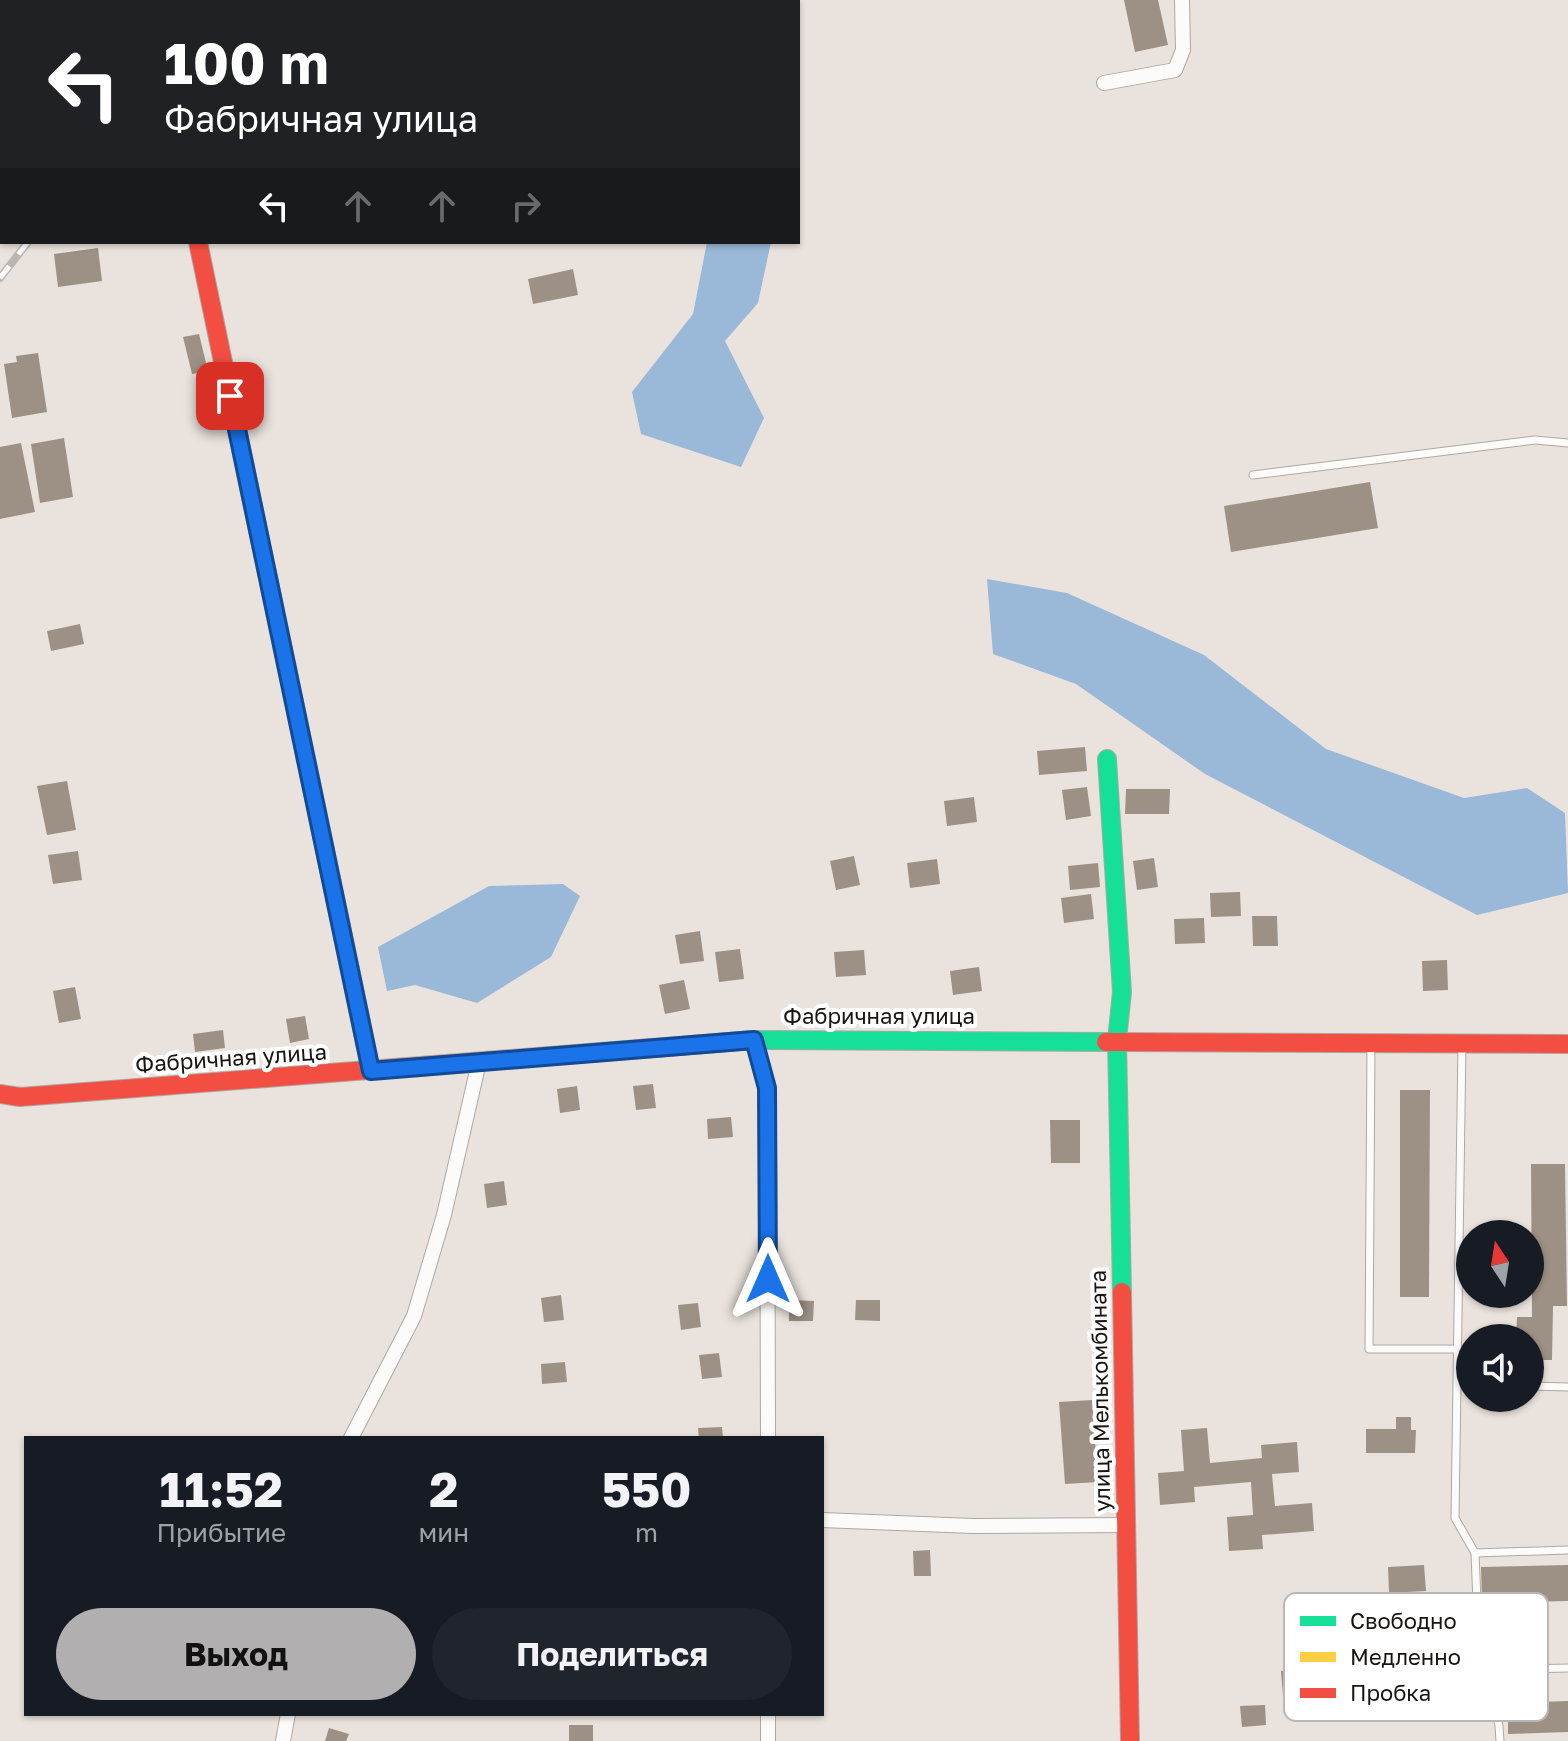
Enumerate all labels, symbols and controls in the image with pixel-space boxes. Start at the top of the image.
text: 100 m [164,29,329,96]
icon: left [32,32,136,136]
text: Фабричная улица [164,97,478,140]
icon: left [252,184,296,228]
icon: ahead [336,184,380,228]
icon: ahead [420,184,464,228]
icon: right [504,184,548,228]
pin [196,362,264,430]
icon: arrive [208,374,252,418]
street label: Фабричная улица [783,1002,975,1029]
street label: Фабричная улица [134,1037,328,1078]
north arrow [1456,1220,1544,1308]
map controls [1456,1220,1544,1412]
position arrow [726,1237,810,1321]
street label: улица Мелькомбината [1084,1270,1115,1512]
button: sound [1456,1324,1544,1412]
text: 11:52 [160,1460,283,1518]
text: 2 [429,1460,458,1518]
text: 550 [602,1460,691,1518]
text: Прибытие [157,1517,286,1548]
text: мин [419,1517,469,1548]
text: m [635,1517,658,1548]
legend [1284,1593,1548,1721]
text: Свободно [1350,1607,1457,1634]
button: Выход [56,1608,416,1700]
button: Поделиться [432,1608,792,1700]
text: Медленно [1350,1643,1461,1670]
text: Пробка [1350,1679,1431,1706]

